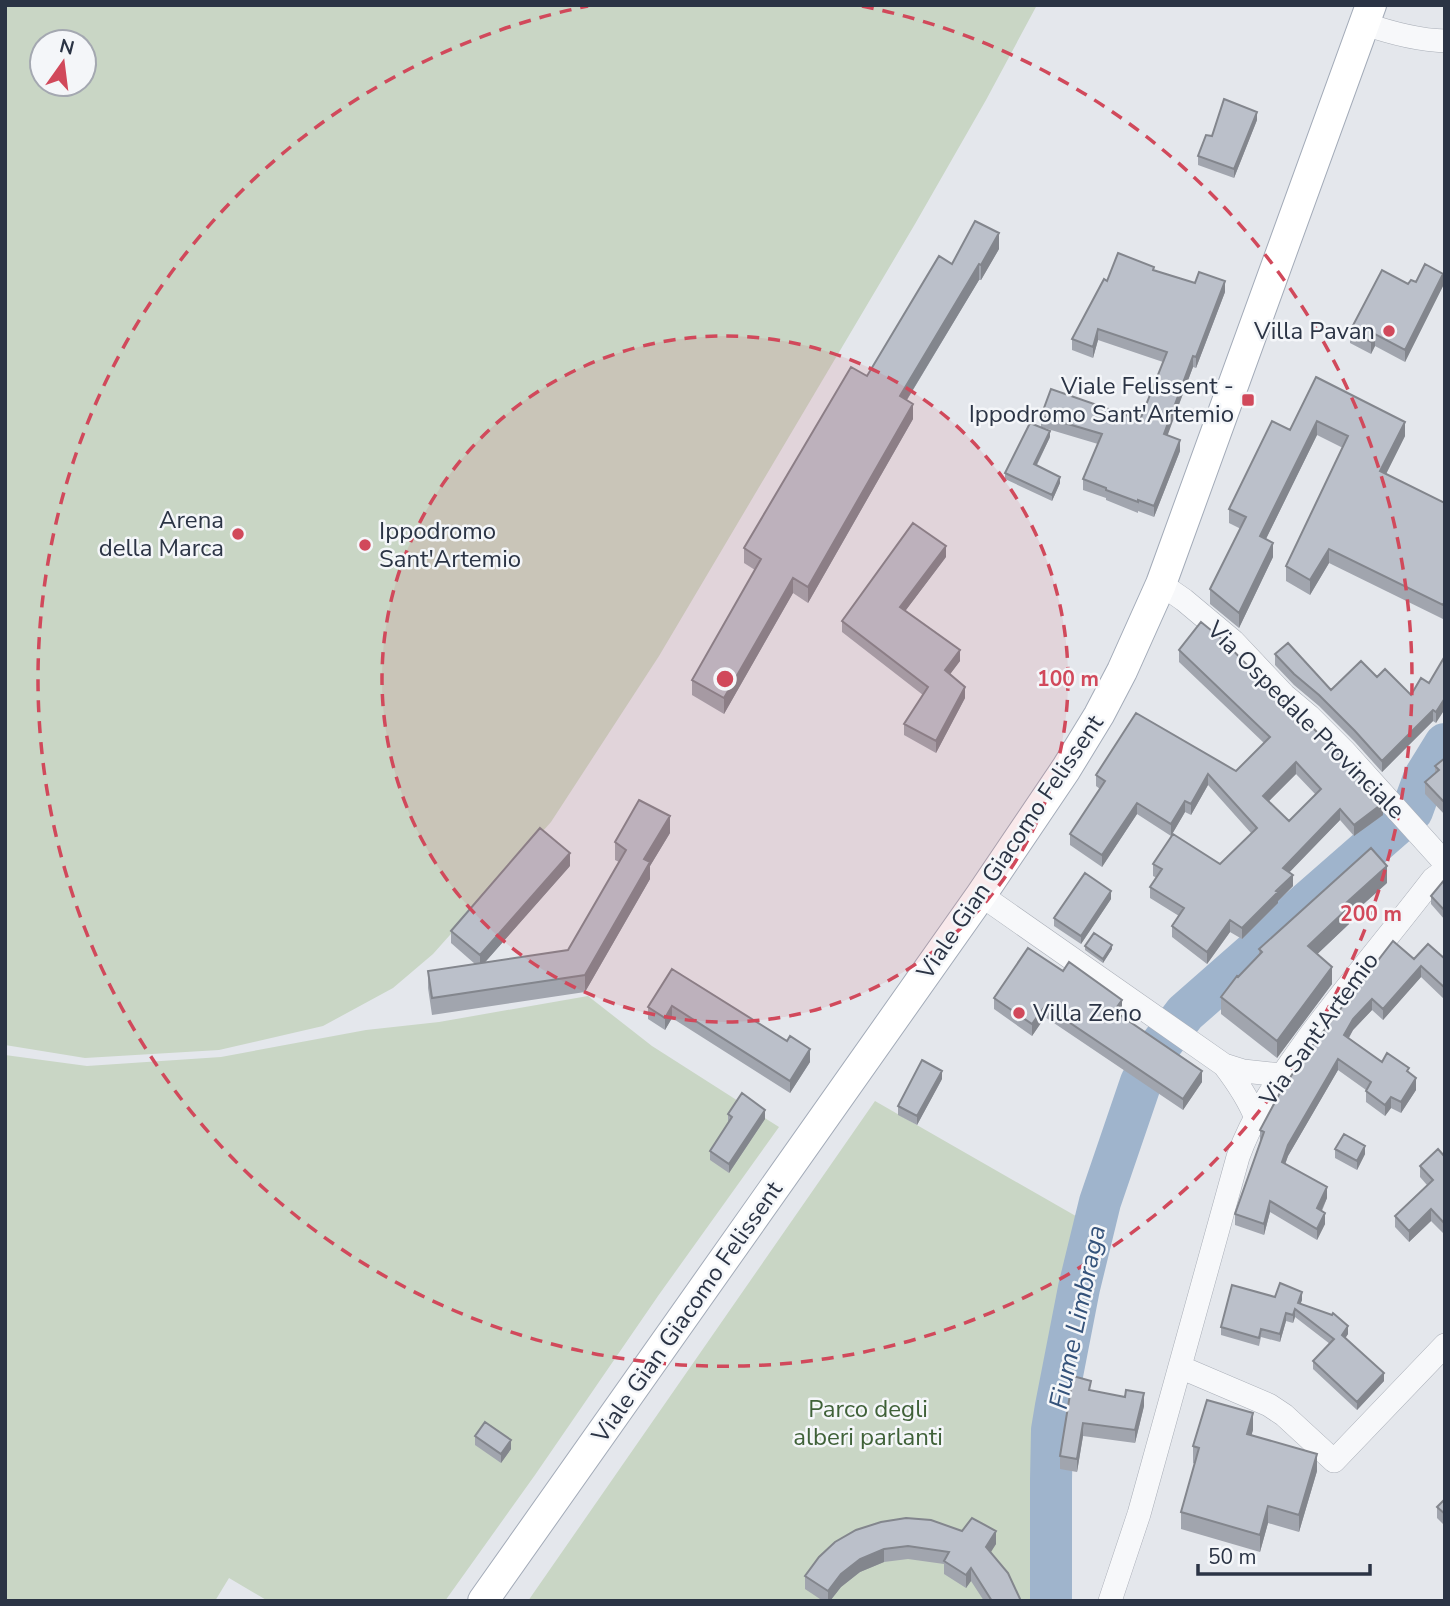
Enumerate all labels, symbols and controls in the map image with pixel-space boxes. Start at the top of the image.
north arrow [28,28,98,98]
text: N [57,33,77,62]
place label: Villa Pavan [1253,315,1375,347]
marker: Villa Pavan [1381,323,1397,339]
place label: Viale Felissent - Ippodromo Sant'Artemio [969,370,1234,430]
marker: Viale Felissent - Ippodromo Sant'Artemio [1240,392,1256,408]
place label: Arena della Marca [99,504,224,564]
place label: Ippodromo Sant'Artemio [379,515,521,575]
marker: Arena della Marca [230,526,246,542]
marker: Ippodromo Sant'Artemio [357,537,373,553]
street label: Via Ospedale Provinciale [1199,613,1412,826]
text: 100 m [1037,665,1099,693]
centre of rings [713,667,737,691]
street label: Viale Gian Giacomo Felissent [909,708,1111,986]
text: 200 m [1340,900,1402,928]
street label: Via Sant'Artemio [1252,946,1386,1113]
place label: Villa Zeno [1032,997,1142,1029]
marker: Villa Zeno [1011,1005,1027,1021]
street label: Viale Gian Giacomo Felissent [584,1174,790,1450]
water label: Fiume Limbraga [1041,1222,1114,1412]
park label: Parco degli alberi parlanti [793,1393,943,1453]
scale bar [1198,1532,1370,1576]
text: 50 m [1208,1543,1257,1571]

